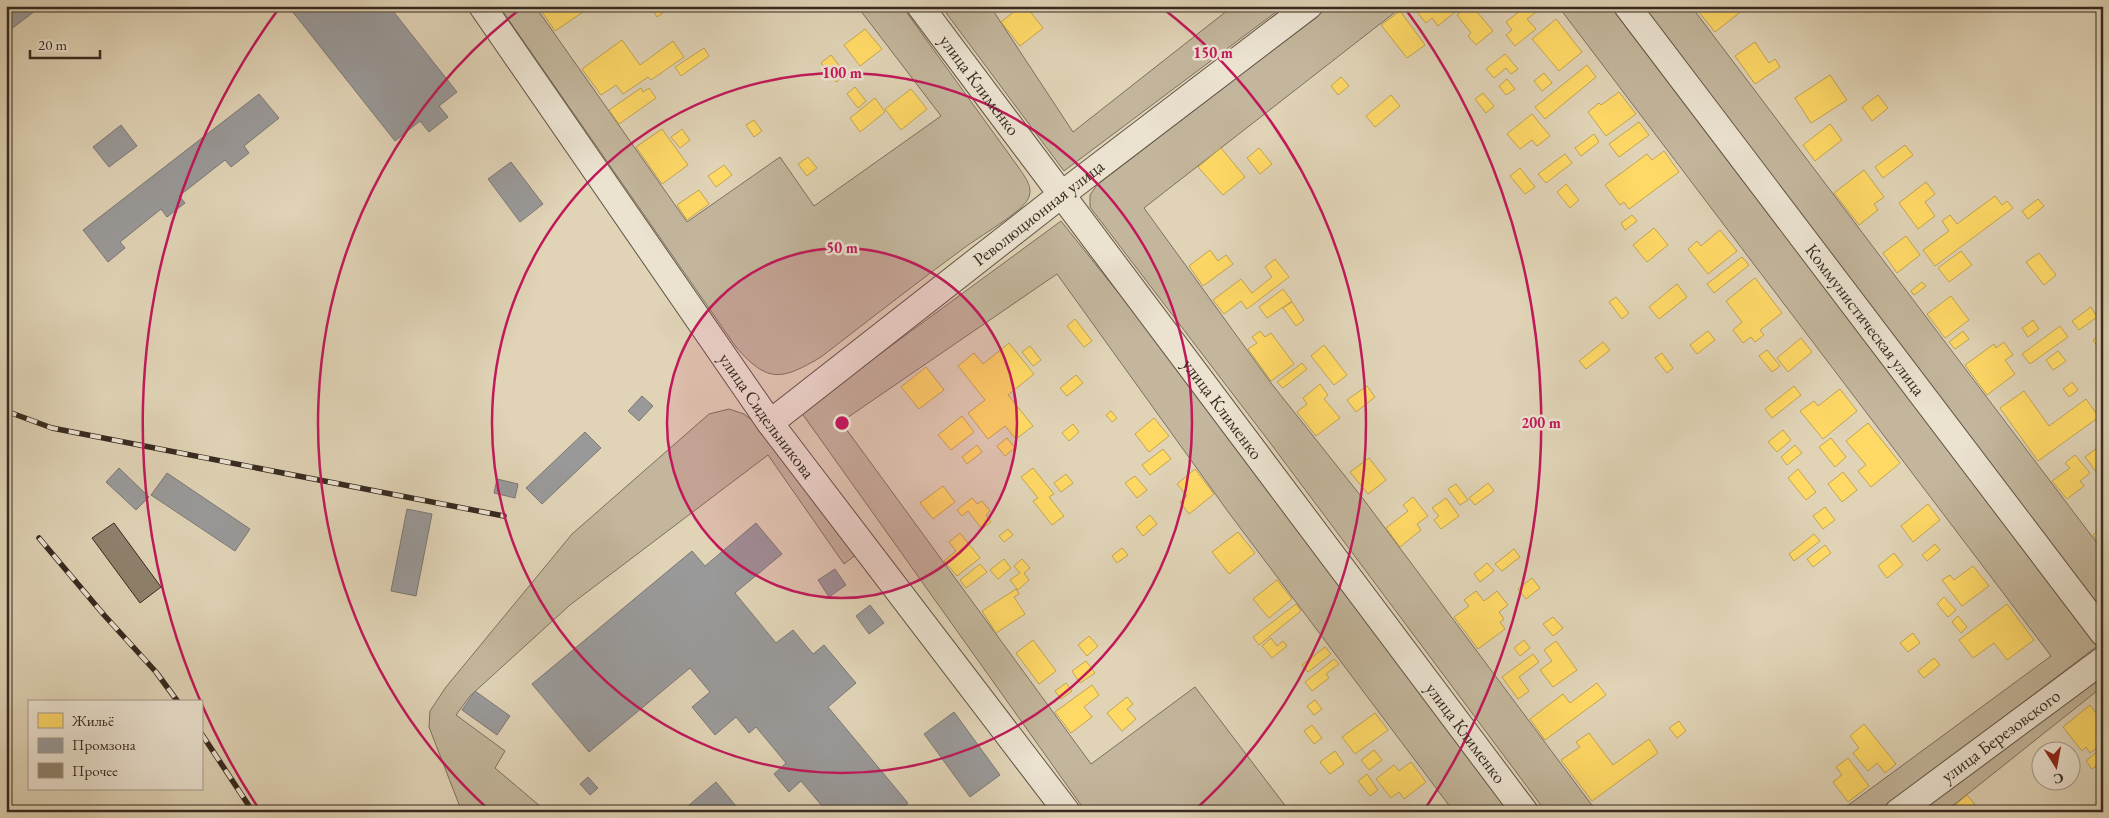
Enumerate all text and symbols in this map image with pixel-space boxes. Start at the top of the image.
scale bar [30,28,100,60]
street label: улица Клименко [934,30,1025,140]
text: 20 m [38,35,67,54]
text: 150 m [1193,43,1233,62]
text: 100 m [822,63,862,82]
street label: Революционная улица [968,154,1109,271]
text: 50 m [826,238,858,257]
street label: Коммунистическая улица [1801,239,1931,401]
street label: улица Сидельникова [714,348,821,484]
street label: улица Клименко [1178,354,1268,464]
text: 200 m [1521,413,1561,432]
centre of rings [833,414,851,432]
street label: улица Клименко [1421,678,1512,788]
street label: улица Березовского [1936,684,2065,787]
legend [28,700,202,790]
text: Жильё [71,711,114,730]
text: Промзона [72,735,136,754]
north arrow [2032,740,2082,790]
text: Прочее [72,761,118,780]
text: С [2052,769,2065,789]

